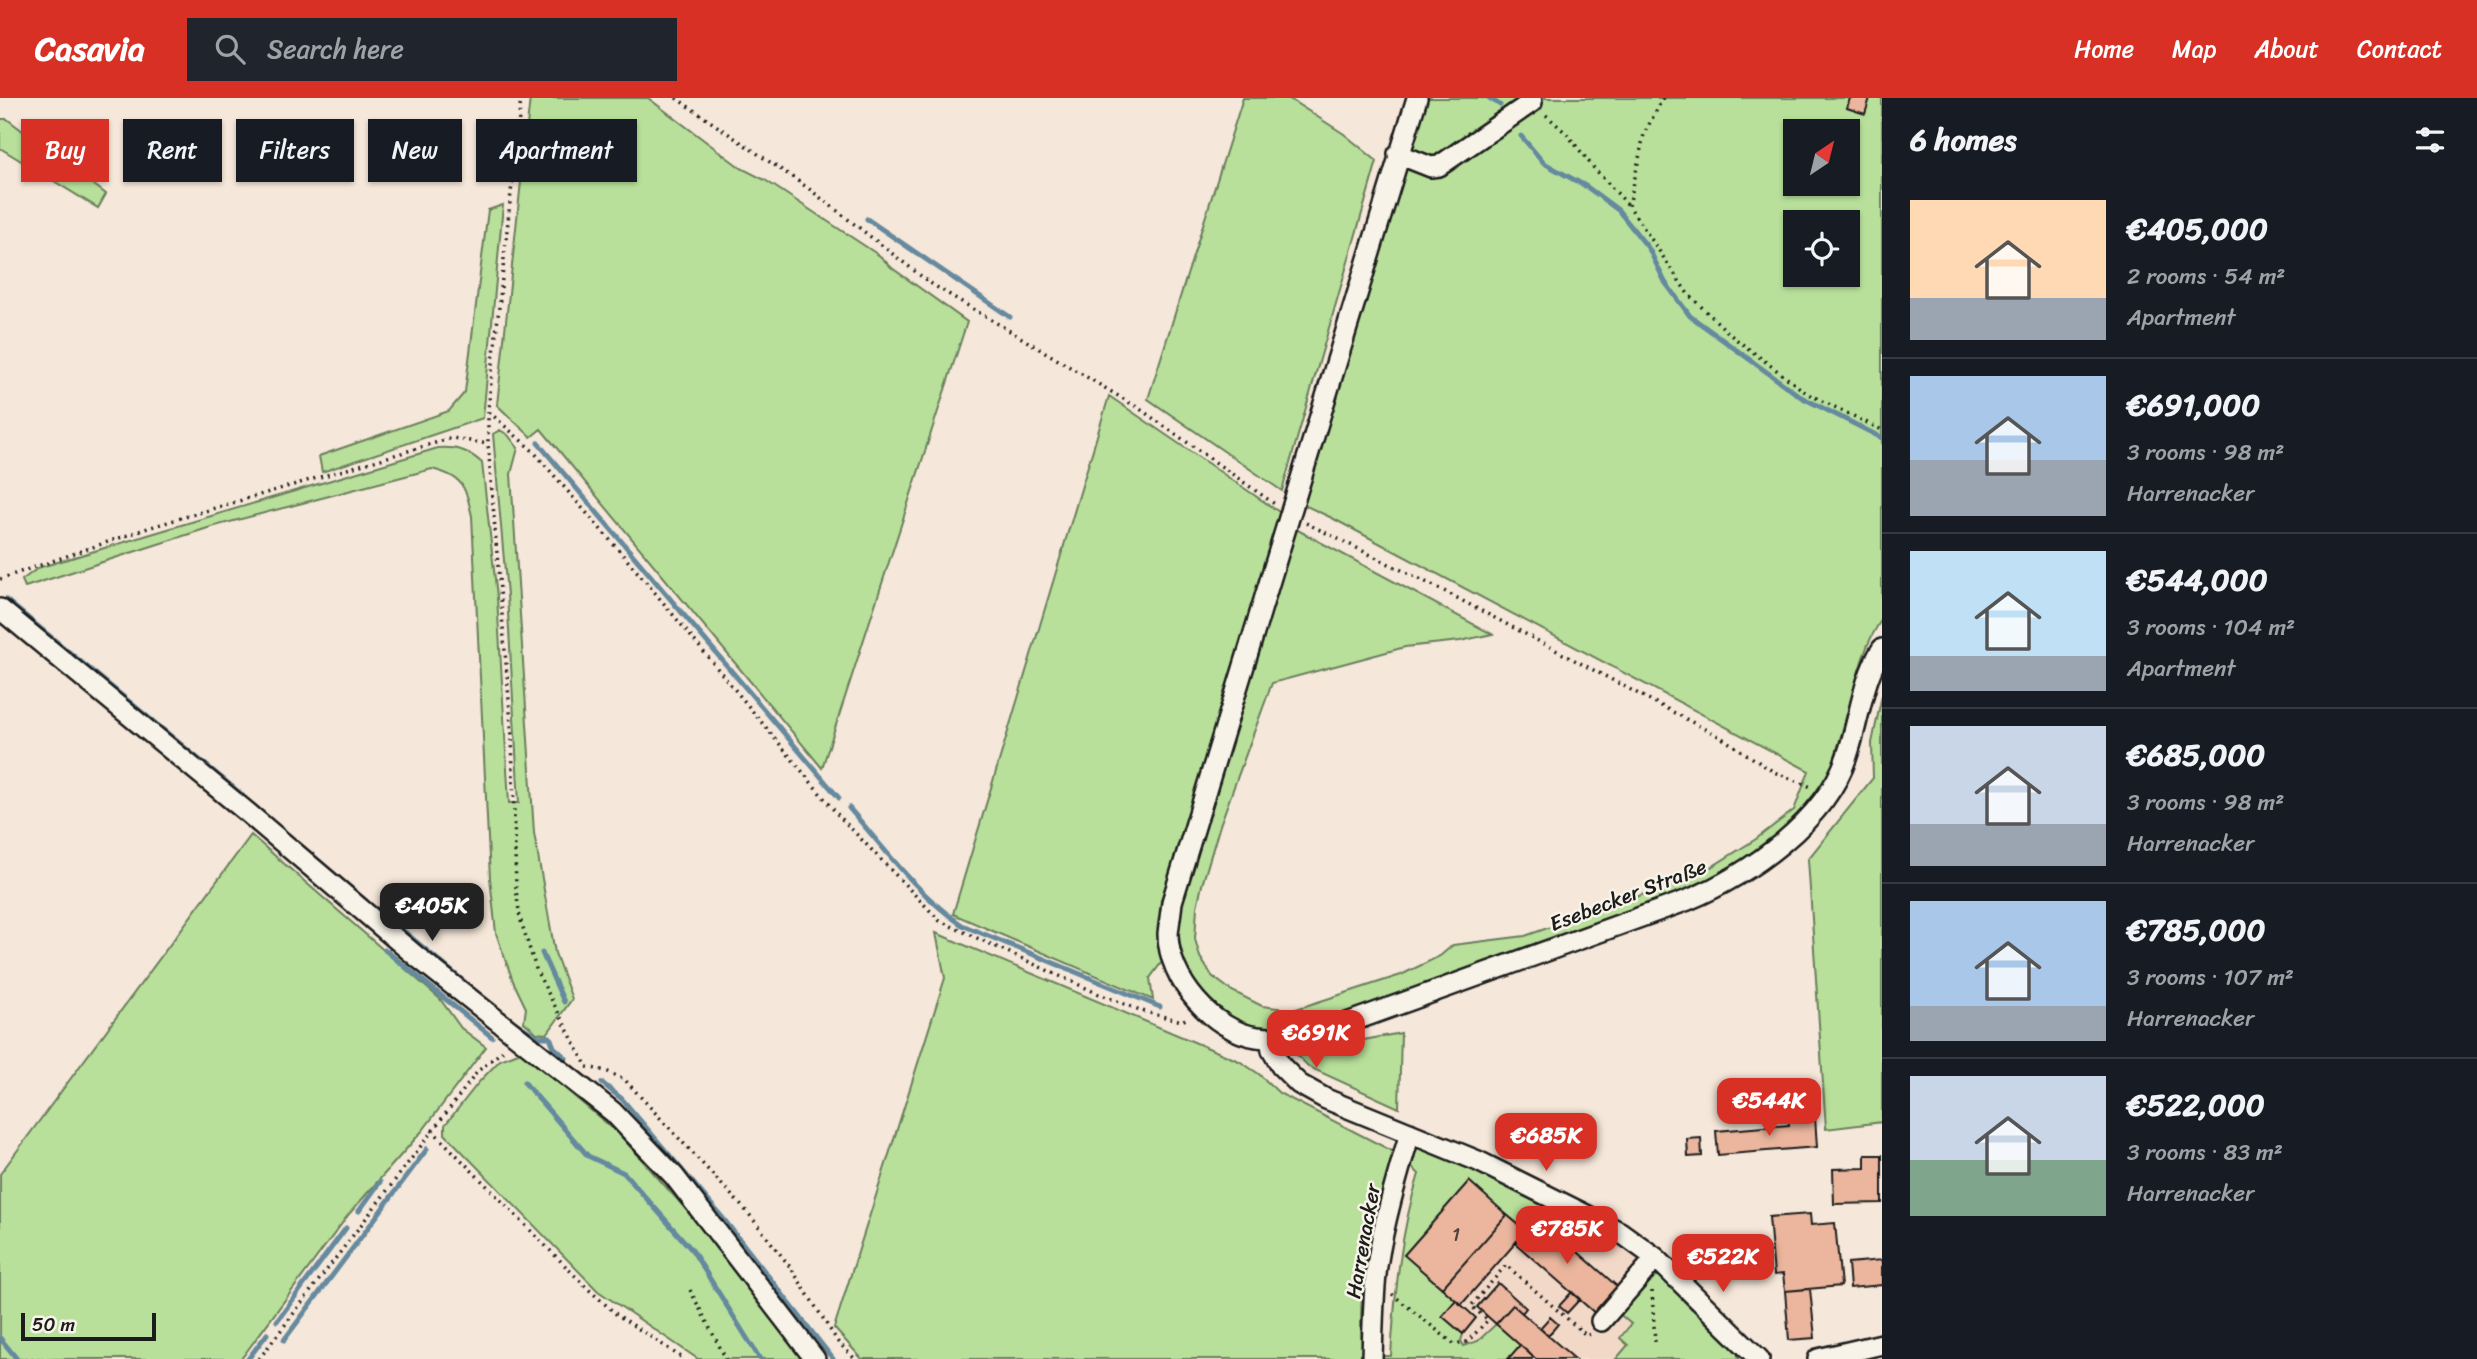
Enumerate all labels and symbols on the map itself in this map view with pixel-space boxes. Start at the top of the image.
north arrow [1783,119,1860,196]
street label: Esebecker Straße [1544,847,1712,942]
pin: €405K [383,884,481,943]
pin: €691K [1267,1010,1365,1070]
pin: €544K [1720,1079,1818,1138]
pin: €685K [1497,1114,1595,1173]
street label: Harrenacker [1334,1179,1392,1302]
pin: €785K [1518,1206,1616,1266]
house number: 1 [1452,1219,1460,1251]
pin: €522K [1674,1234,1772,1294]
scale bar [21,1310,156,1342]

